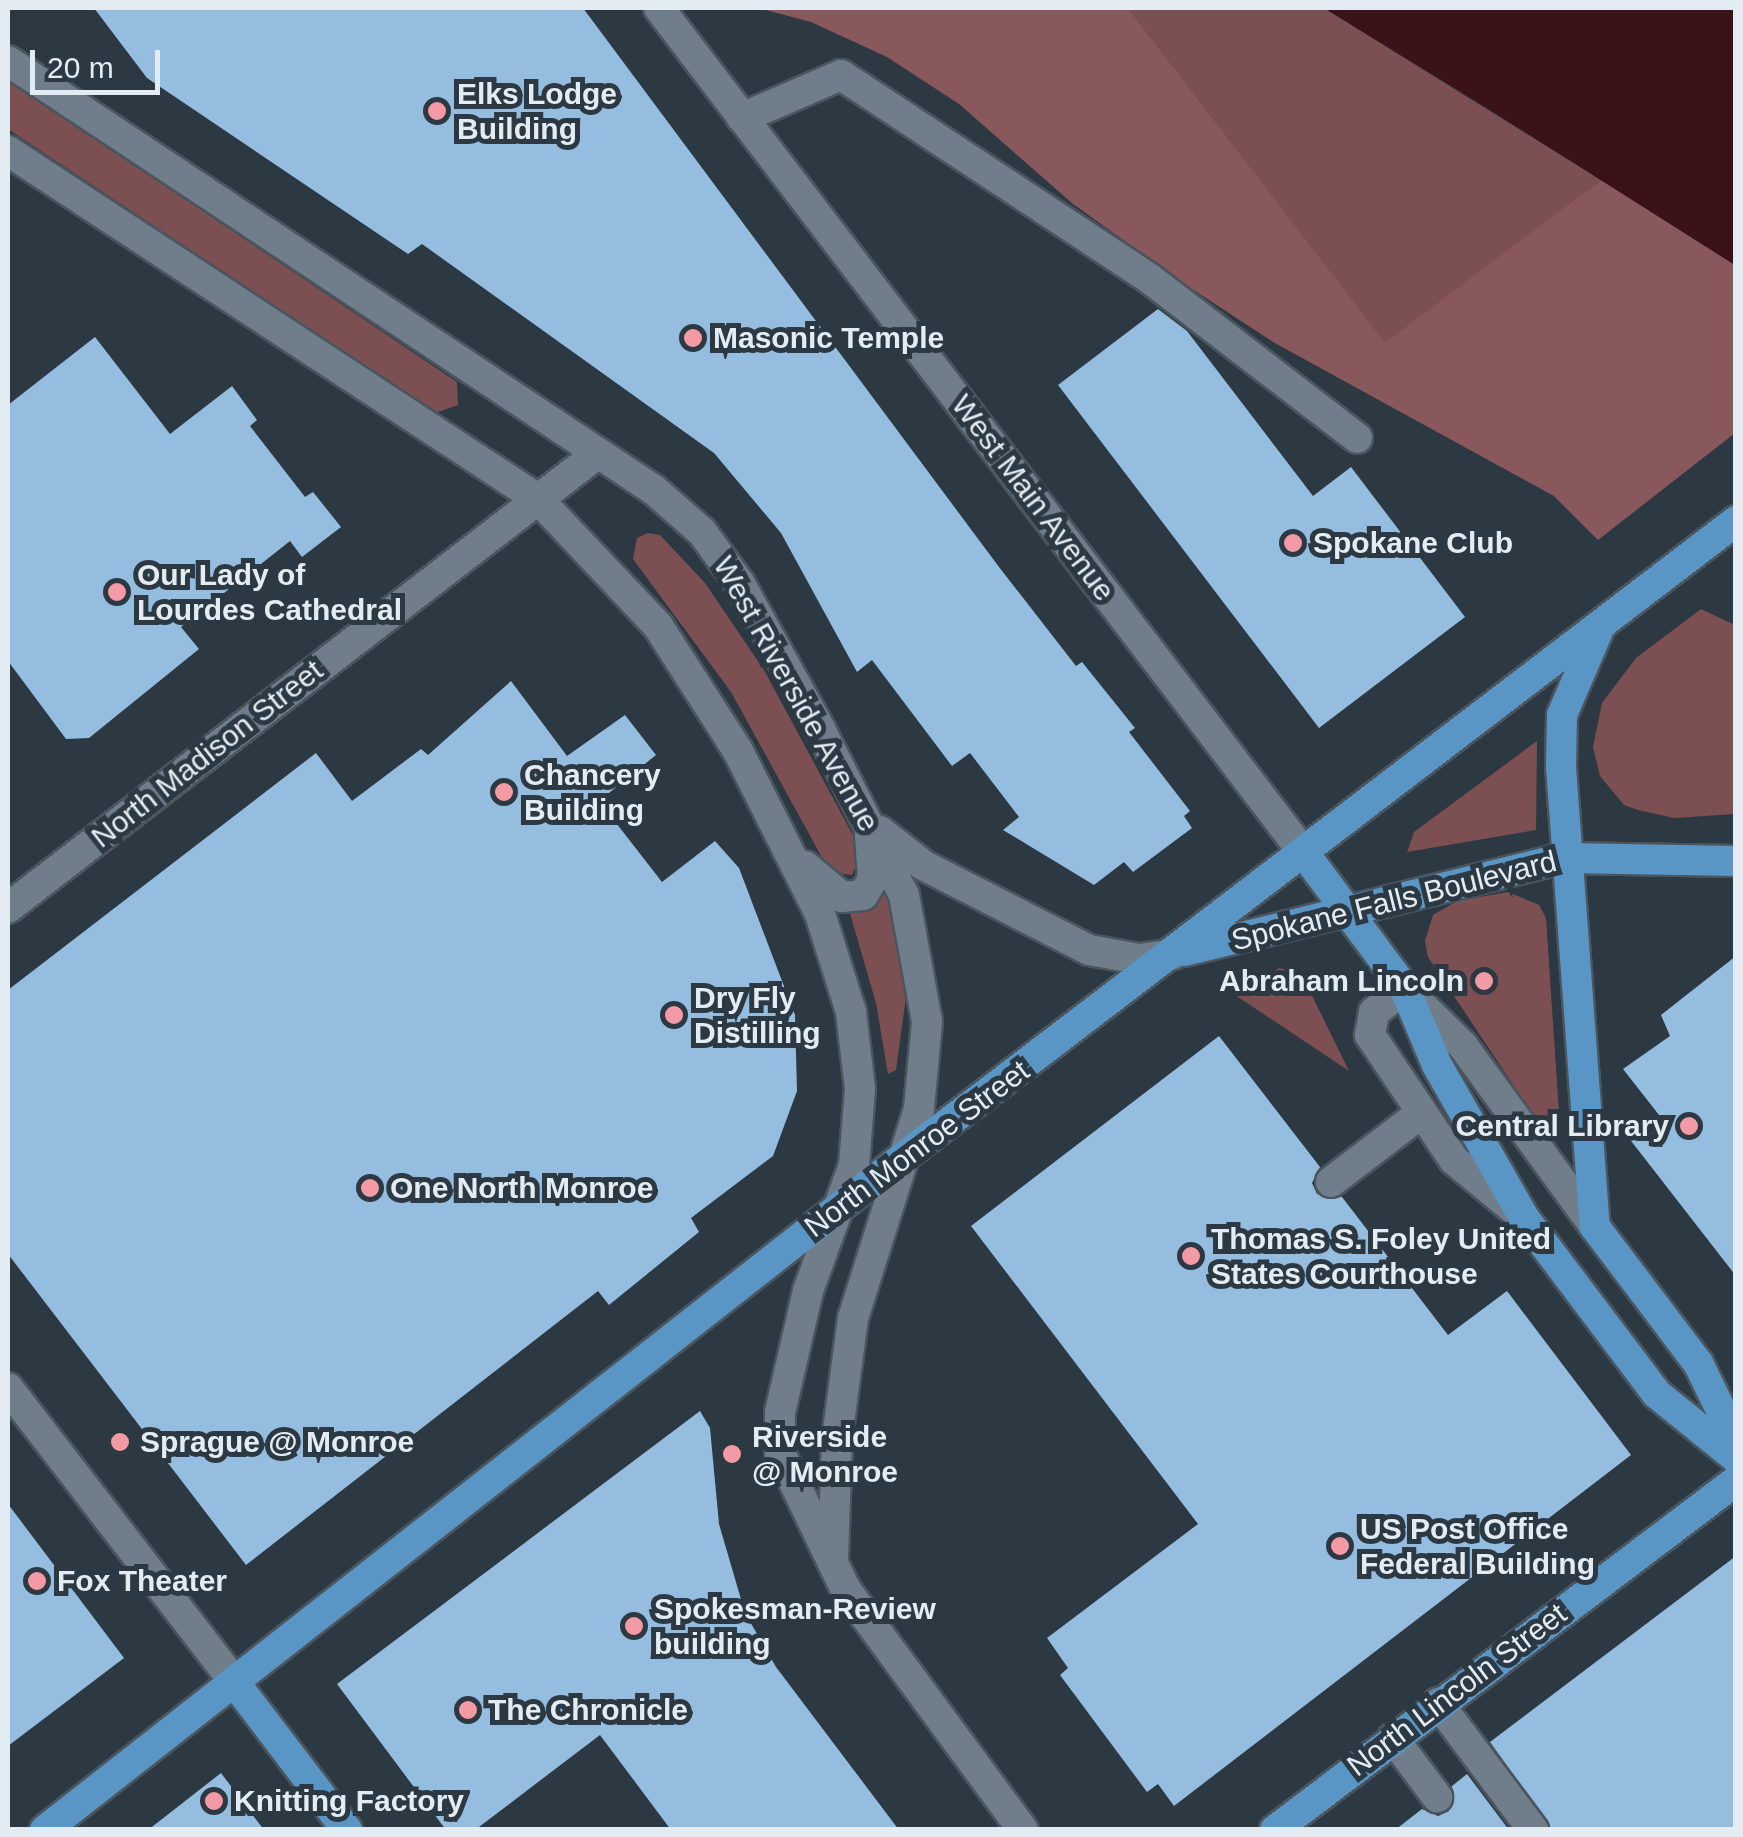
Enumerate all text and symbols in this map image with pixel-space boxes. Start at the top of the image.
scale bar [35,30,165,92]
text: 20 m [47,51,114,84]
place label: Elks Lodge Building [457,76,617,146]
marker: Elks Lodge Building [426,100,448,122]
place label: Masonic Temple [713,320,944,356]
marker: Masonic Temple [682,327,704,349]
street label: West Main Avenue [943,387,1123,609]
place label: Spokane Club [1313,525,1513,561]
marker: Spokane Club [1282,532,1304,554]
street label: West Riverside Avenue [705,549,887,839]
place label: Our Lady of Lourdes Cathedral [137,557,402,628]
marker: Our Lady of Lourdes Cathedral [106,581,128,603]
street label: North Madison Street [84,653,330,855]
place label: Chancery Building [524,757,661,828]
marker: Chancery Building [493,781,515,803]
street label: Spokane Falls Boulevard [1228,843,1560,959]
place label: Abraham Lincoln [1219,963,1464,999]
marker: Abraham Lincoln [1473,970,1495,992]
place label: Dry Fly Distilling [694,980,821,1050]
marker: Dry Fly Distilling [663,1004,685,1026]
street label: North Monroe Street [798,1053,1036,1245]
place label: Central Library [1456,1108,1669,1144]
marker: Central Library [1678,1115,1700,1137]
place label: One North Monroe [390,1170,653,1206]
marker: One North Monroe [359,1177,381,1199]
place label: Thomas S. Foley United States Courthouse [1211,1221,1551,1292]
marker: Thomas S. Foley United States Courthouse [1180,1245,1202,1267]
place label: Riverside @ Monroe [752,1419,898,1490]
place label: Sprague @ Monroe [140,1424,414,1460]
marker: Sprague @ Monroe [109,1431,131,1453]
marker: Riverside @ Monroe [721,1443,743,1465]
place label: US Post Office Federal Building [1360,1511,1595,1582]
marker: US Post Office Federal Building [1329,1535,1351,1557]
place label: Fox Theater [57,1563,227,1599]
marker: Fox Theater [26,1570,48,1592]
place label: Spokesman-Review building [654,1591,936,1662]
street label: North Lincoln Street [1340,1596,1574,1784]
marker: Spokesman-Review building [623,1615,645,1637]
place label: The Chronicle [488,1692,688,1728]
marker: The Chronicle [457,1699,479,1721]
place label: Knitting Factory [234,1783,464,1819]
marker: Knitting Factory [203,1790,225,1812]

